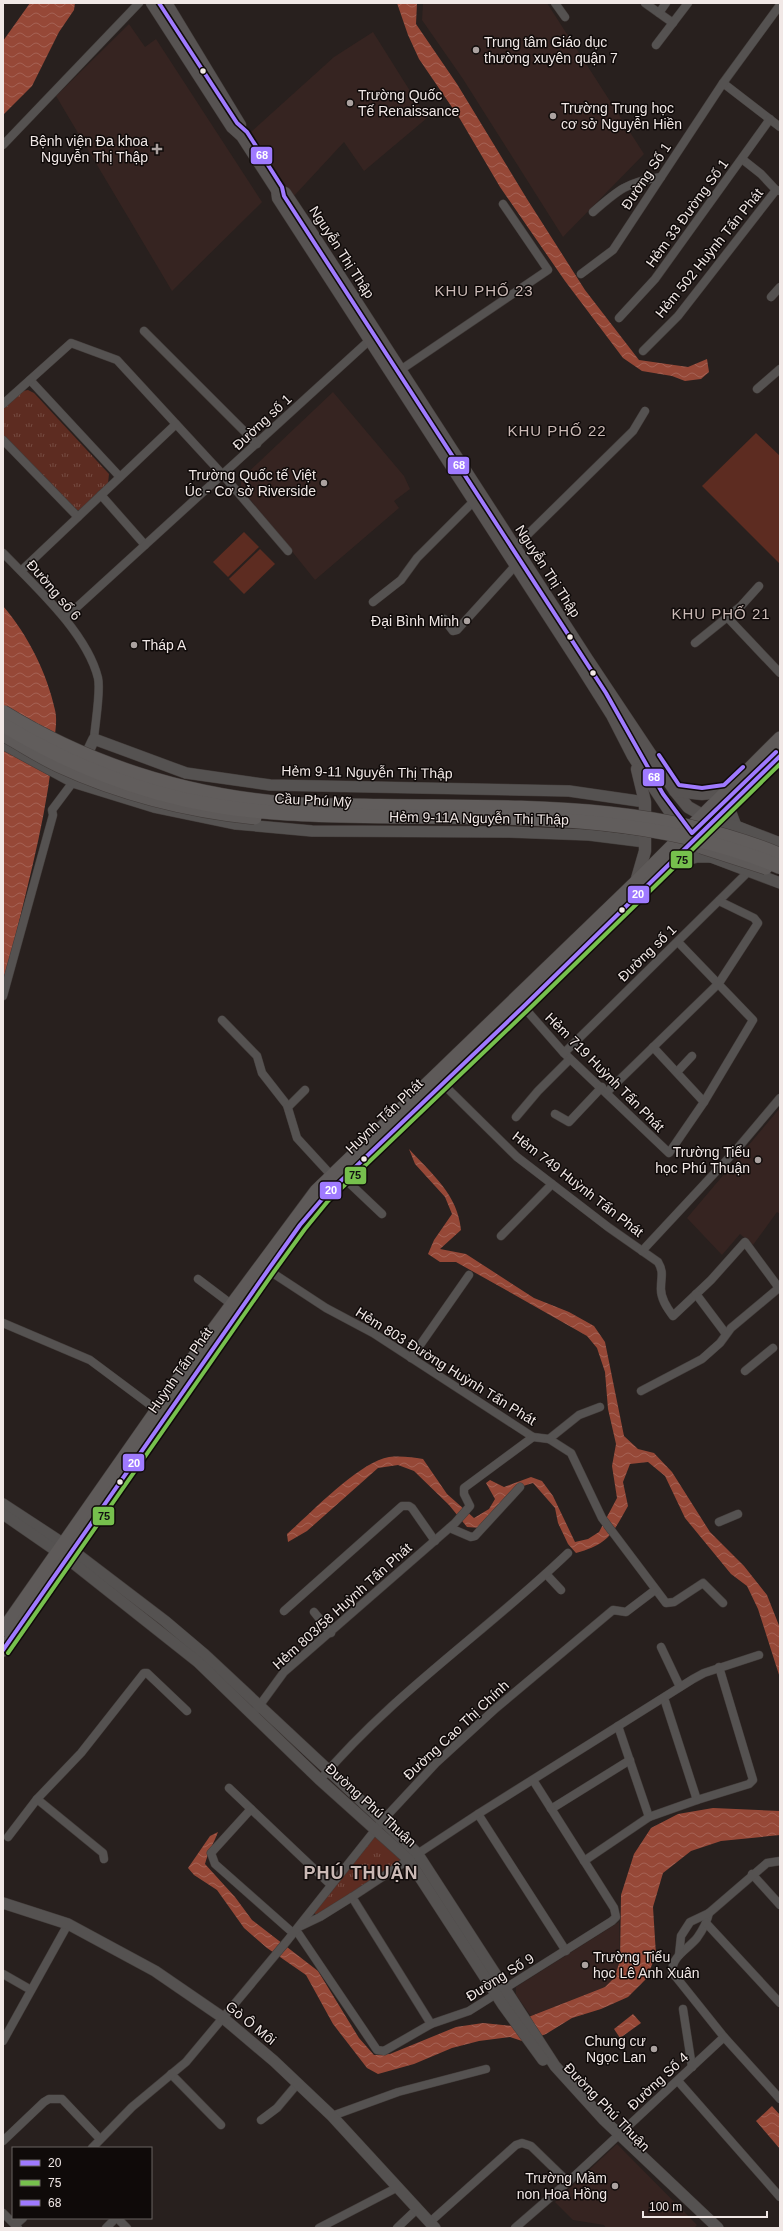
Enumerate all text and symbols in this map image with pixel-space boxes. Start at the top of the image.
place label: Trung tâm Giáo dục thường xuyên quận 7 [484,34,618,66]
marker: Trung tâm Giáo dục thường xuyên quận 7 [471,45,481,55]
unlabelled marker [198,66,208,76]
place label: Trường Quốc Tế Renaissance [358,87,459,119]
marker: Trường Quốc Tế Renaissance [345,98,355,108]
place label: Trường Trung học cơ sở Nguyễn Hiền [561,100,682,132]
marker: Trường Trung học cơ sở Nguyễn Hiền [548,111,558,121]
place label: Bệnh viện Đa khoa Nguyễn Thị Thập [30,133,148,165]
street label: Đường Số 1 [618,139,674,212]
marker: Bệnh viện Đa khoa Nguyễn Thị Thập [151,143,163,155]
line badge: 68 [250,146,273,165]
text: 68 [256,149,268,161]
street label: Hẻm 33 Đường Số 1 [642,156,732,270]
street label: Hẻm 502 Huỳnh Tấn Phát [652,185,766,321]
street label: Nguyễn Thị Thập [306,203,378,301]
district label: KHU PHỐ 23 [434,282,534,299]
street label: Đường số 1 [229,391,295,453]
district label: KHU PHỐ 22 [507,422,607,439]
line badge: 68 [447,456,470,475]
text: 68 [453,459,465,471]
place label: Trường Quốc tế Việt Úc - Cơ sở Riverside [185,467,316,499]
marker: Trường Quốc tế Việt Úc - Cơ sở Riverside [319,478,329,488]
street label: Nguyễn Thị Thập [512,522,584,620]
street label: Đường số 6 [23,557,85,624]
district label: KHU PHỐ 21 [671,605,771,622]
place label: Đại Bình Minh [371,613,459,629]
marker: Đại Bình Minh [462,616,472,626]
unlabelled marker [565,632,575,642]
place label: Tháp A [142,637,187,653]
marker: Tháp A [129,640,139,650]
unlabelled marker [588,668,598,678]
street label: Hẻm 9-11 Nguyễn Thị Thập [281,763,453,781]
line badge: 68 [642,768,665,787]
text: 68 [648,771,660,783]
street label: Cầu Phú Mỹ [274,790,352,810]
street label: Hẻm 9-11A Nguyễn Thị Thập [389,808,569,828]
line badge: 75 [670,850,693,869]
text: 75 [676,854,688,866]
line badge: 20 [627,885,650,904]
text: 20 [632,888,644,900]
unlabelled marker [617,905,627,915]
street label: Đường số 1 [615,921,680,985]
street label: Hẻm 719 Huỳnh Tấn Phát [542,1009,668,1135]
street label: Huỳnh Tấn Phát [342,1075,426,1157]
street label: Hẻm 749 Huỳnh Tấn Phát [509,1128,647,1240]
place label: Trường Tiểu học Phú Thuận [655,1144,750,1176]
unlabelled marker [359,1154,369,1164]
marker: Trường Tiểu học Phú Thuận [753,1155,763,1165]
line badge: 75 [344,1166,367,1185]
text: 75 [349,1169,361,1181]
line badge: 20 [319,1181,342,1200]
text: 20 [325,1184,337,1196]
street label: Hẻm 803 Đường Huỳnh Tấn Phát [353,1304,539,1428]
street label: Huỳnh Tấn Phát [145,1324,216,1416]
line badge: 20 [122,1453,145,1472]
text: 20 [128,1457,140,1469]
unlabelled marker [115,1477,125,1487]
line badge: 75 [92,1506,115,1526]
text: 75 [98,1510,110,1522]
street label: Hẻm 803/58 Huỳnh Tấn Phát [269,1539,415,1673]
street label: Đường Cao Thị Chính [400,1677,512,1783]
street label: Đường Phú Thuận [322,1760,420,1850]
district label: PHÚ THUẬN [304,1862,419,1883]
place label: Trường Tiểu học Lê Anh Xuân [593,1949,700,1981]
street label: Đường Số 9 [463,1950,537,2004]
marker: Trường Tiểu học Lê Anh Xuân [580,1960,590,1970]
street label: Gò Ô Môi [223,1998,279,2048]
place label: Chung cư Ngọc Lan [584,2033,646,2065]
marker: Chung cư Ngọc Lan [649,2044,659,2054]
street label: Đường Số 4 [624,2049,692,2113]
street label: Đường Phú Thuận [561,2060,653,2154]
legend [12,2147,152,2219]
text: 20 [48,2156,62,2170]
place label: Trường Mầm non Hoa Hồng [517,2170,607,2202]
text: 75 [48,2176,62,2190]
marker: Trường Mầm non Hoa Hồng [610,2181,620,2191]
scale bar [643,2193,767,2219]
text: 68 [48,2196,62,2210]
text: 100 m [649,2200,682,2214]

